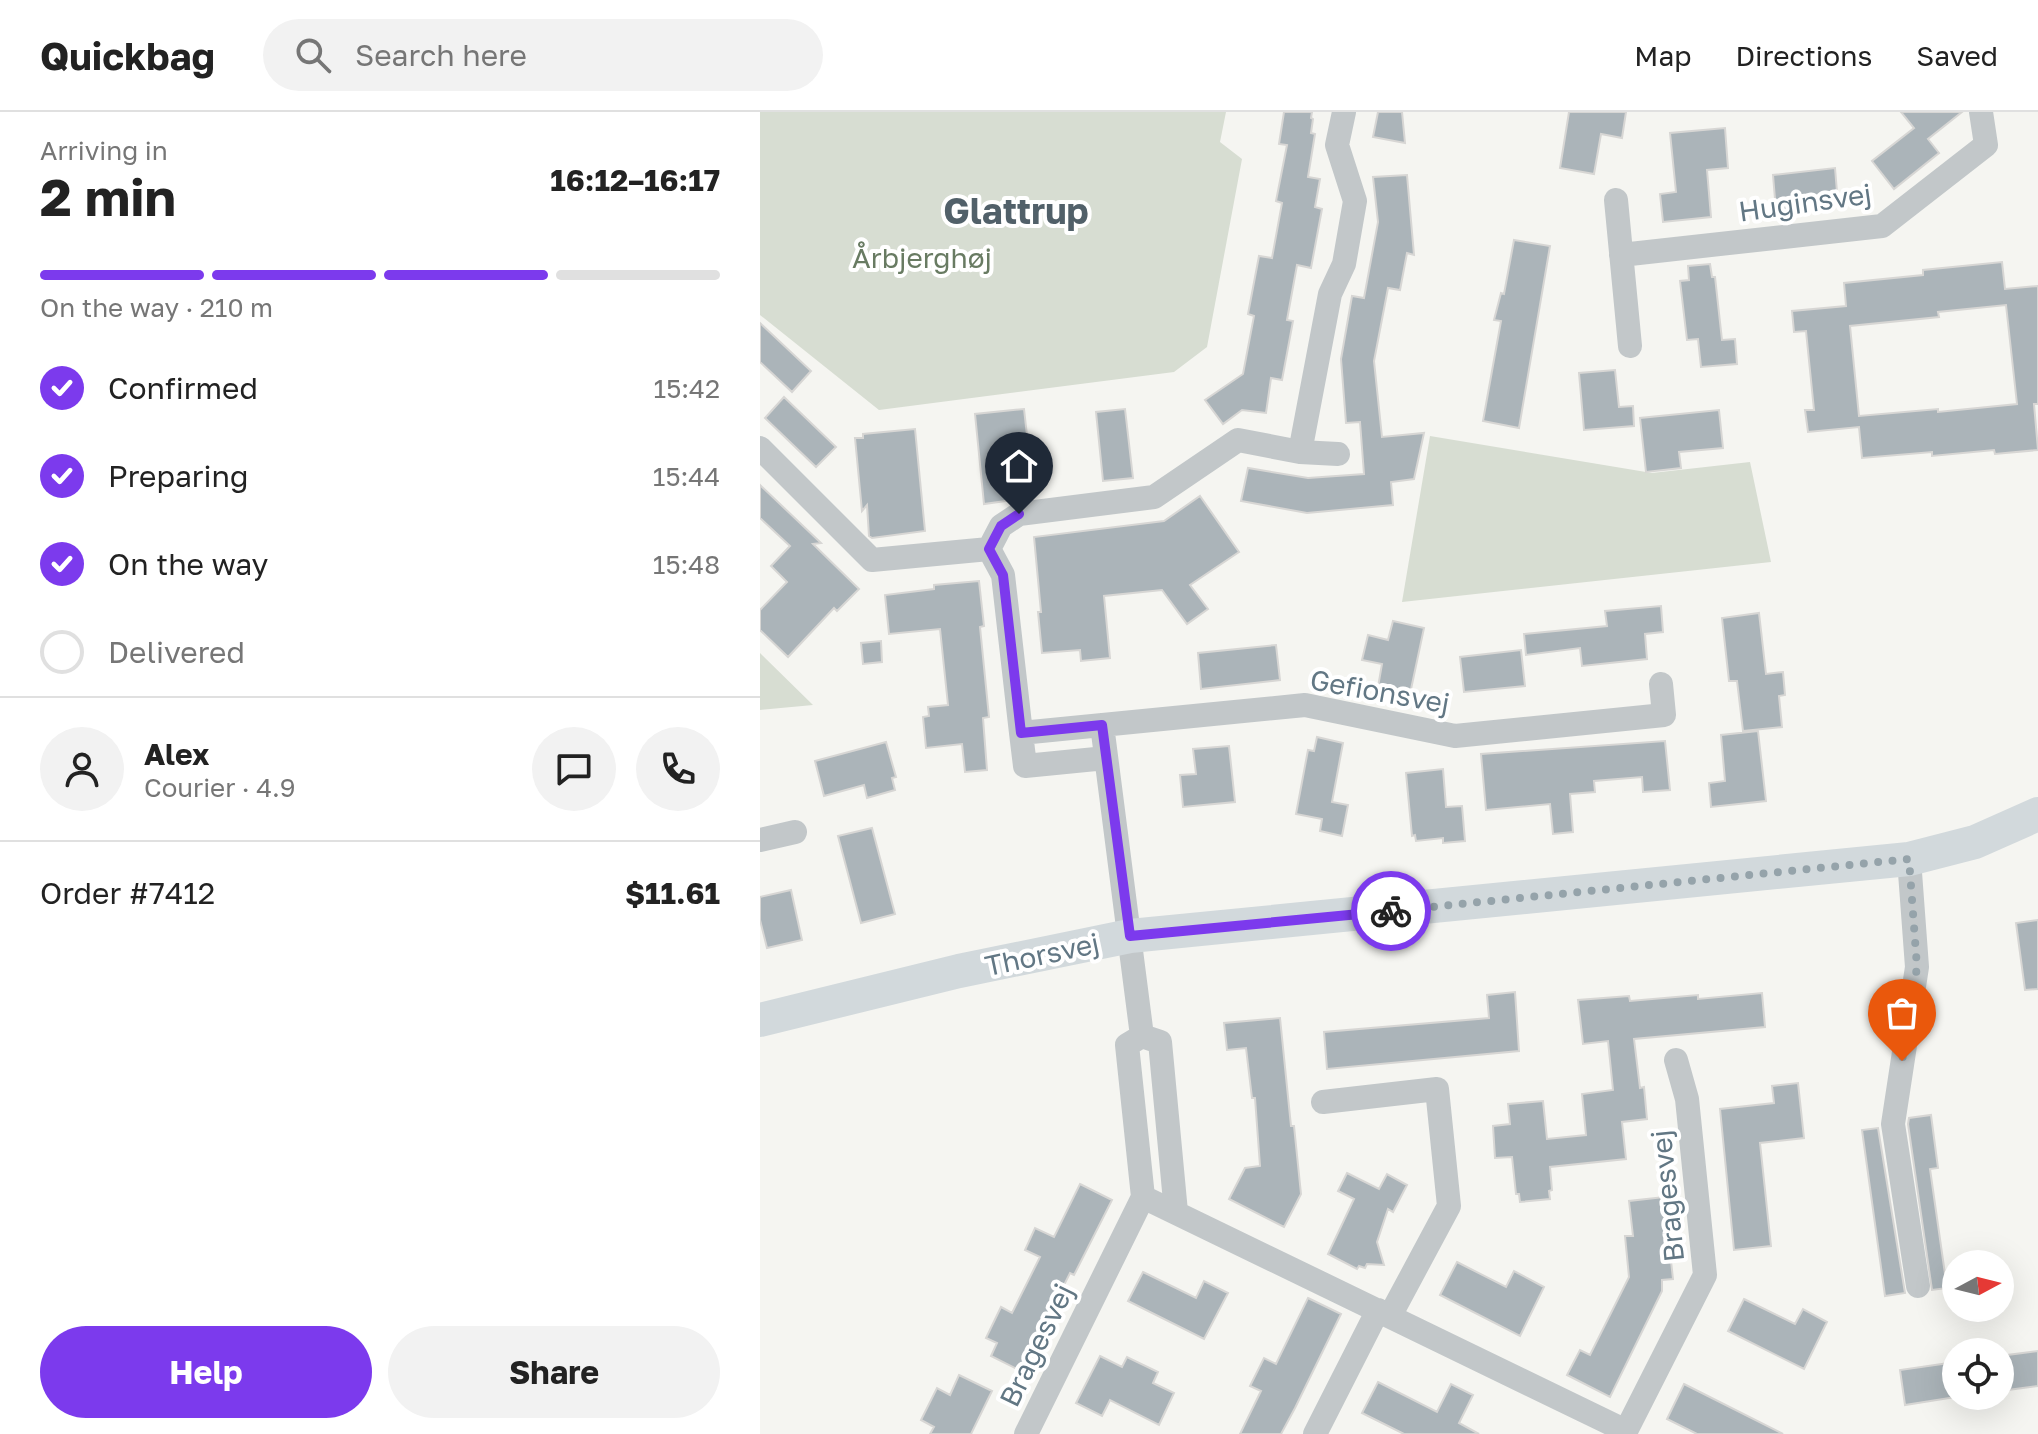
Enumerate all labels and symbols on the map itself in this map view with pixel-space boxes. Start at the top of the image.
street label: Huginsvej [1736,176,1874,228]
district label: Glattrup [943,189,1089,232]
park label: Årbjerghøj [852,241,992,274]
pin [985,432,1053,514]
street label: Gefionsvej [1308,662,1452,720]
courier [1351,871,1431,951]
street label: Thorsvej [982,926,1102,982]
pin [1868,979,1936,1061]
street label: Bragesvej [1644,1128,1690,1264]
north arrow [1942,1250,2014,1322]
street label: Bragesvej [992,1278,1080,1412]

